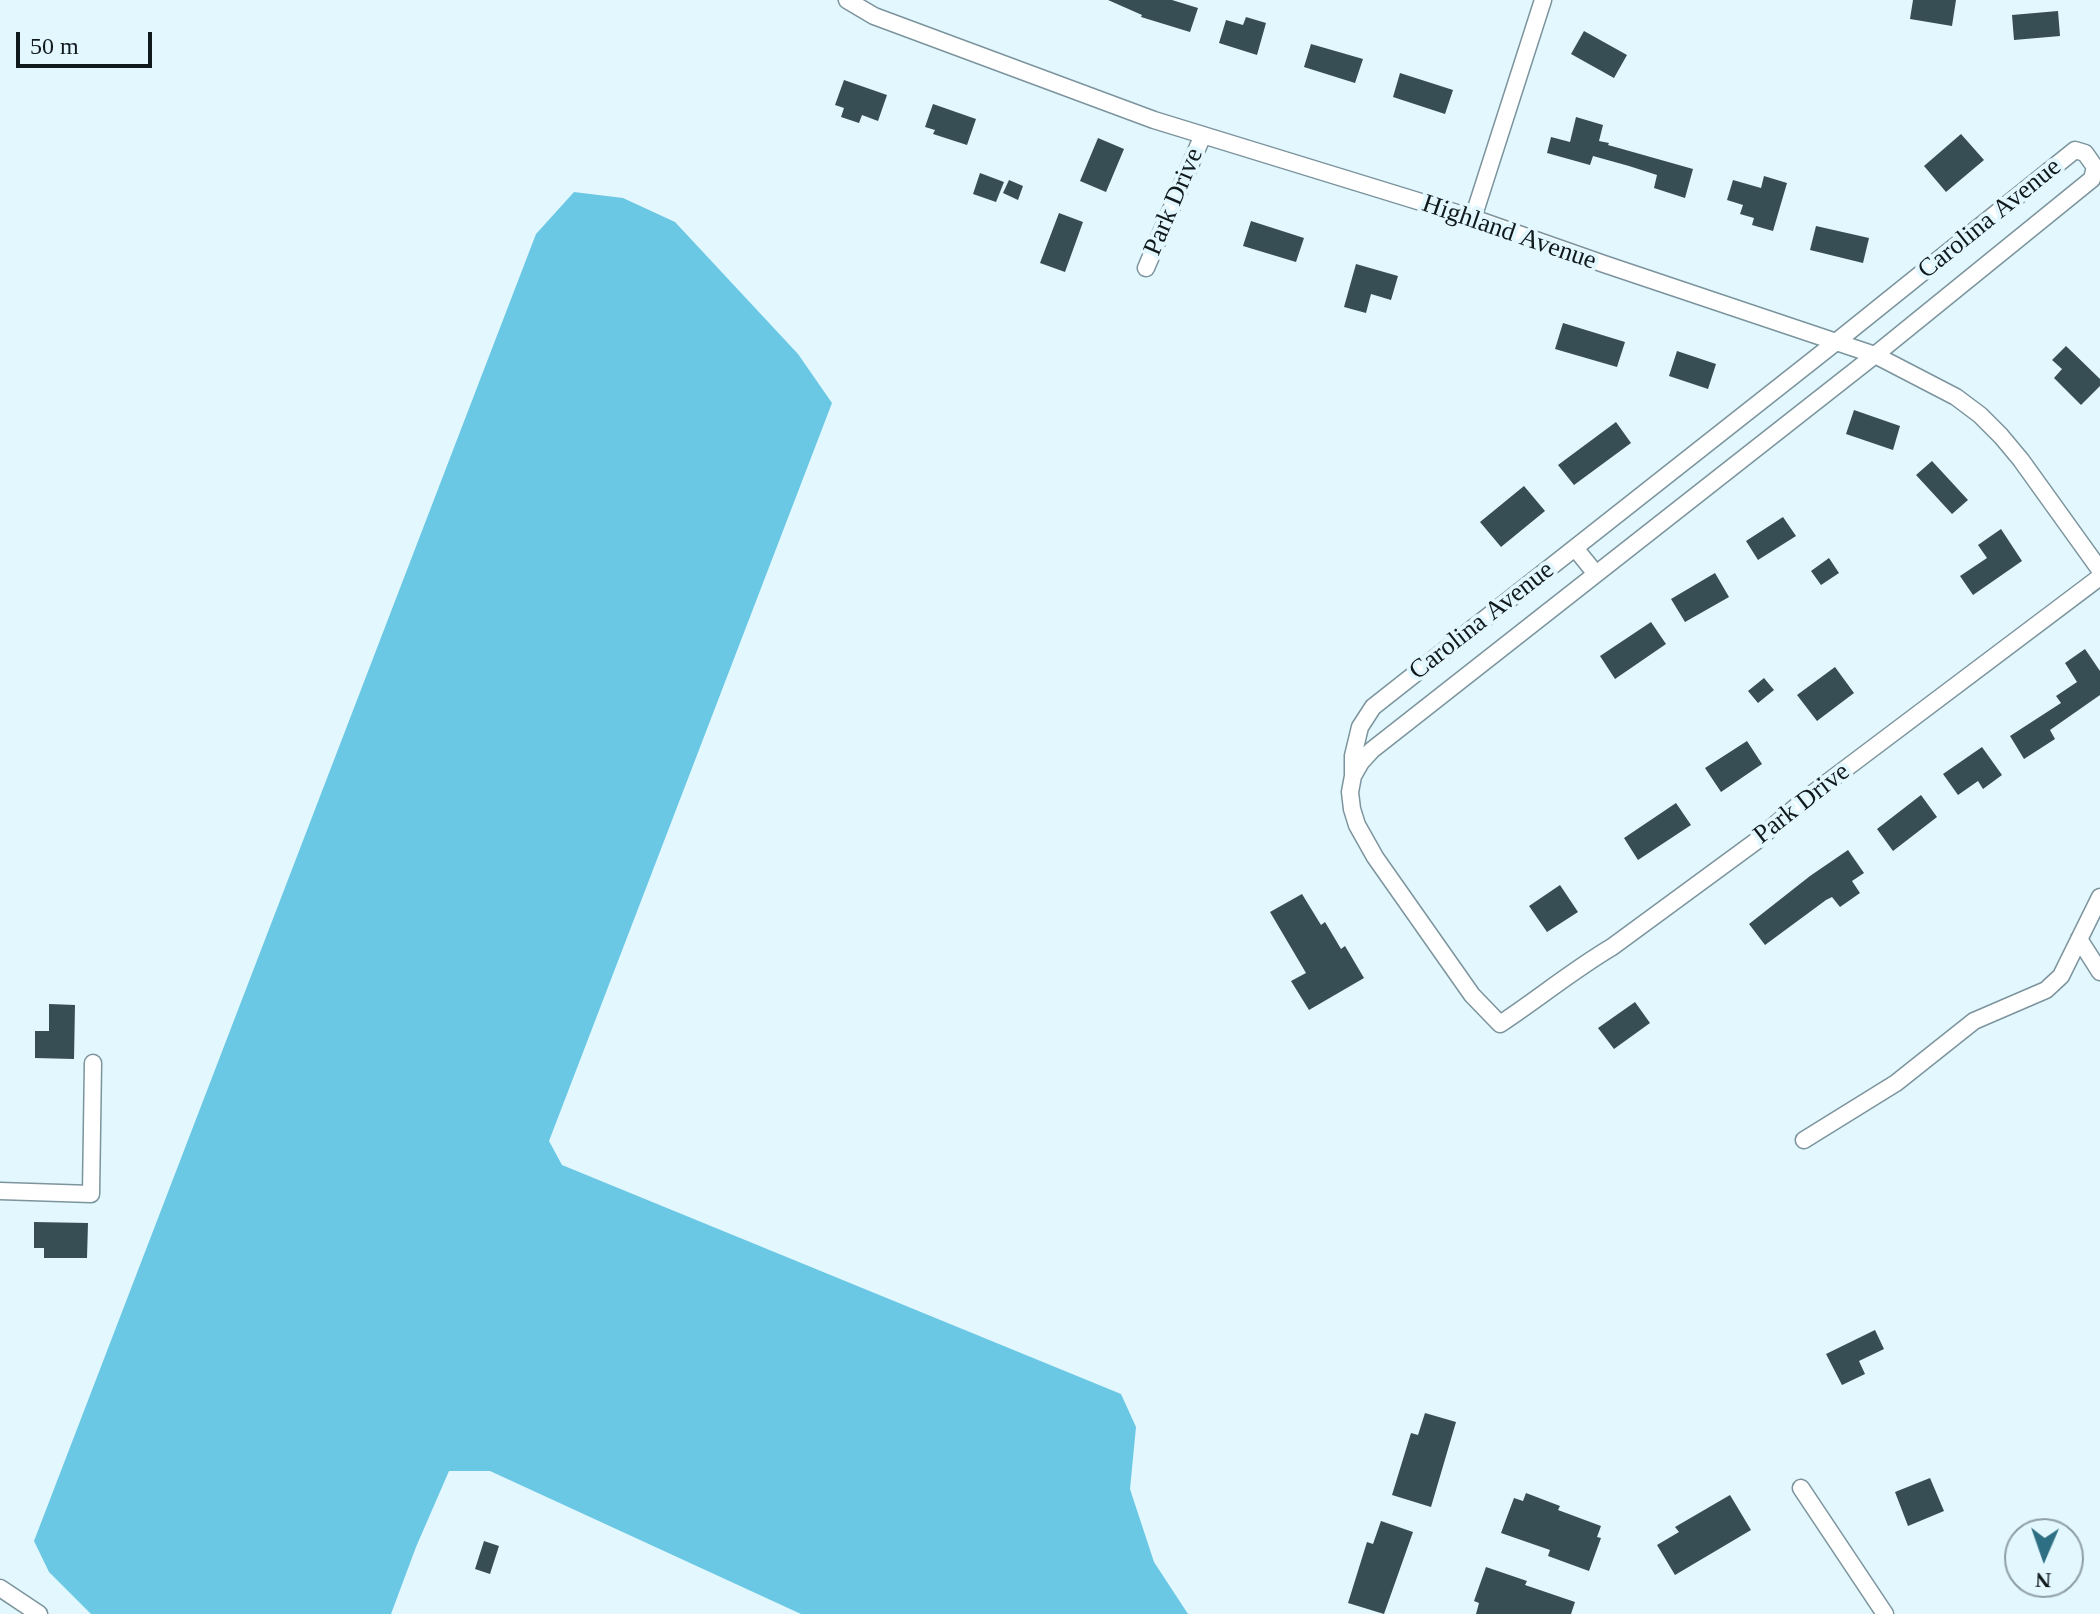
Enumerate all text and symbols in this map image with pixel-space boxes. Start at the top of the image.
scale bar [20,16,156,66]
text: 50 m [30,33,79,59]
street label: Park Drive [1137,144,1211,260]
street label: Carolina Avenue [1912,152,2068,286]
street label: Highland Avenue [1418,189,1600,277]
street label: Carolina Avenue [1403,555,1561,687]
street label: Park Drive [1748,757,1856,851]
north arrow [2004,1518,2084,1598]
text: N [2035,1568,2052,1593]

